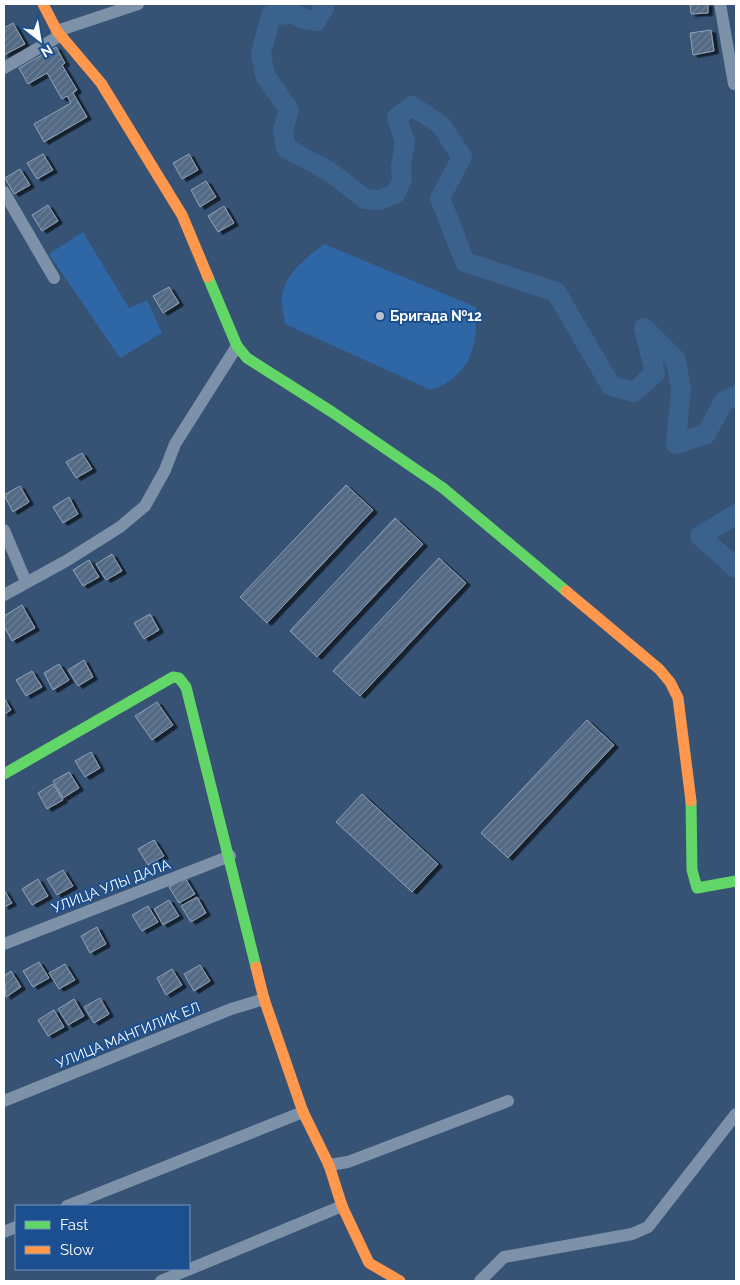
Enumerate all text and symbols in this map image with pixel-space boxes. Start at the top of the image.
north arrow [15,15,65,65]
text: N [38,42,55,61]
place label: Бригада №12 [390,308,482,324]
marker: Бригада №12 [374,310,386,322]
street label: УЛИЦА УЛЫ ДАЛА [49,856,173,916]
street label: УЛИЦА МАНГИЛИК ЕЛ [54,999,202,1071]
legend [15,1205,190,1270]
text: Fast [60,1216,88,1234]
text: Slow [60,1241,94,1259]

